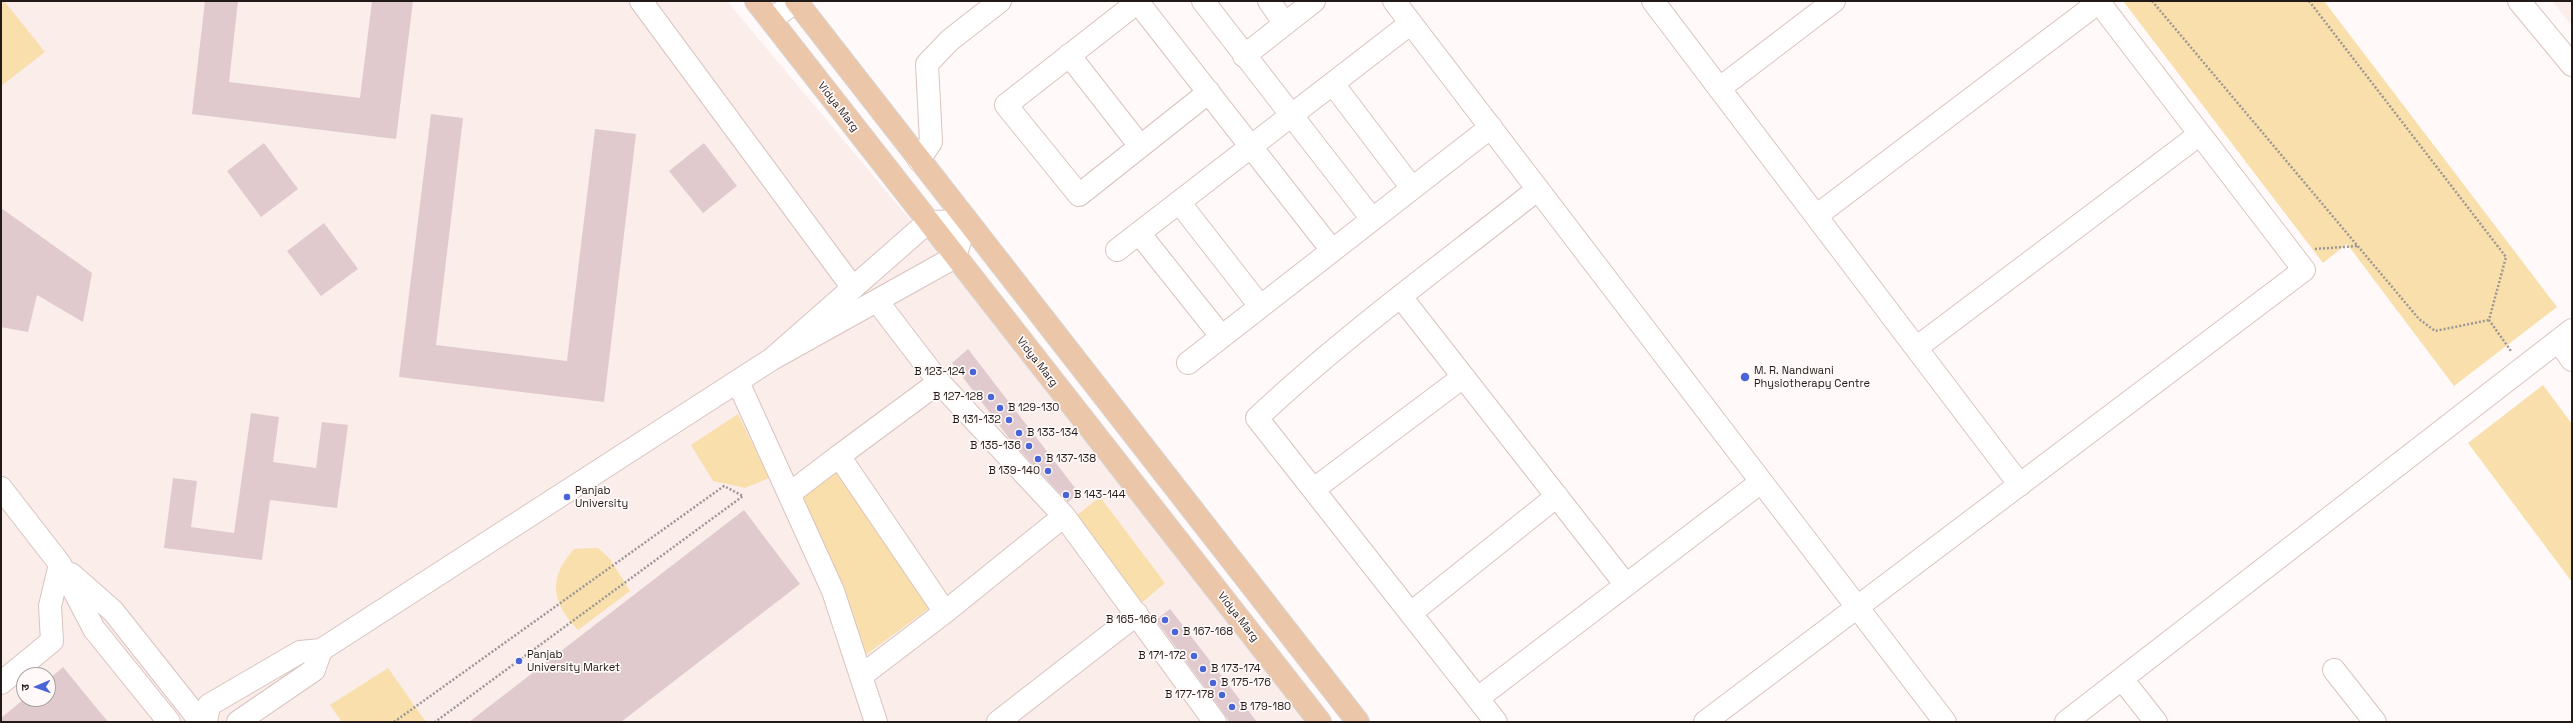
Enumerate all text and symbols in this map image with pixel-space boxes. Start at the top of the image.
street label: Vidya Marg [815,80,861,134]
street label: Vidya Marg [1014,335,1060,389]
place label: M. R. Nandwani Physiotherapy Centre [1754,364,1870,390]
place label: B 123-124 [914,365,965,379]
marker: B 123-124 [968,367,978,377]
marker: M. R. Nandwani Physiotherapy Centre [1739,371,1751,383]
place label: B 127-128 [933,390,983,404]
marker: B 127-128 [986,392,996,402]
place label: B 129-130 [1008,401,1059,415]
marker: B 129-130 [995,403,1005,413]
place label: B 131-132 [952,413,1001,427]
marker: B 131-132 [1004,415,1014,425]
place label: B 133-134 [1027,426,1078,440]
marker: B 133-134 [1014,428,1024,438]
place label: B 135-136 [970,439,1021,453]
marker: B 135-136 [1024,441,1034,451]
place label: B 137-138 [1046,452,1096,466]
marker: B 137-138 [1033,454,1043,464]
place label: B 139-140 [988,464,1040,478]
marker: B 139-140 [1043,466,1053,476]
place label: Panjab University [575,484,628,510]
place label: B 143-144 [1074,488,1126,502]
marker: B 143-144 [1061,490,1071,500]
marker: Panjab University [562,492,572,502]
street label: Vidya Marg [1215,590,1261,644]
place label: B 165-166 [1106,613,1157,627]
marker: B 165-166 [1160,615,1170,625]
place label: B 167-168 [1183,625,1233,639]
marker: B 167-168 [1170,627,1180,637]
place label: Panjab University Market [527,648,620,674]
place label: B 171-172 [1138,649,1186,663]
marker: B 171-172 [1189,651,1199,661]
marker: Panjab University Market [514,656,524,666]
place label: B 173-174 [1211,662,1261,676]
marker: B 173-174 [1198,664,1208,674]
north arrow [16,667,56,707]
place label: B 175-176 [1221,676,1271,690]
marker: B 175-176 [1208,678,1218,688]
text: उ [18,684,32,691]
place label: B 177-178 [1165,688,1214,702]
marker: B 177-178 [1217,690,1227,700]
place label: B 179-180 [1240,700,1291,714]
marker: B 179-180 [1227,702,1237,712]

